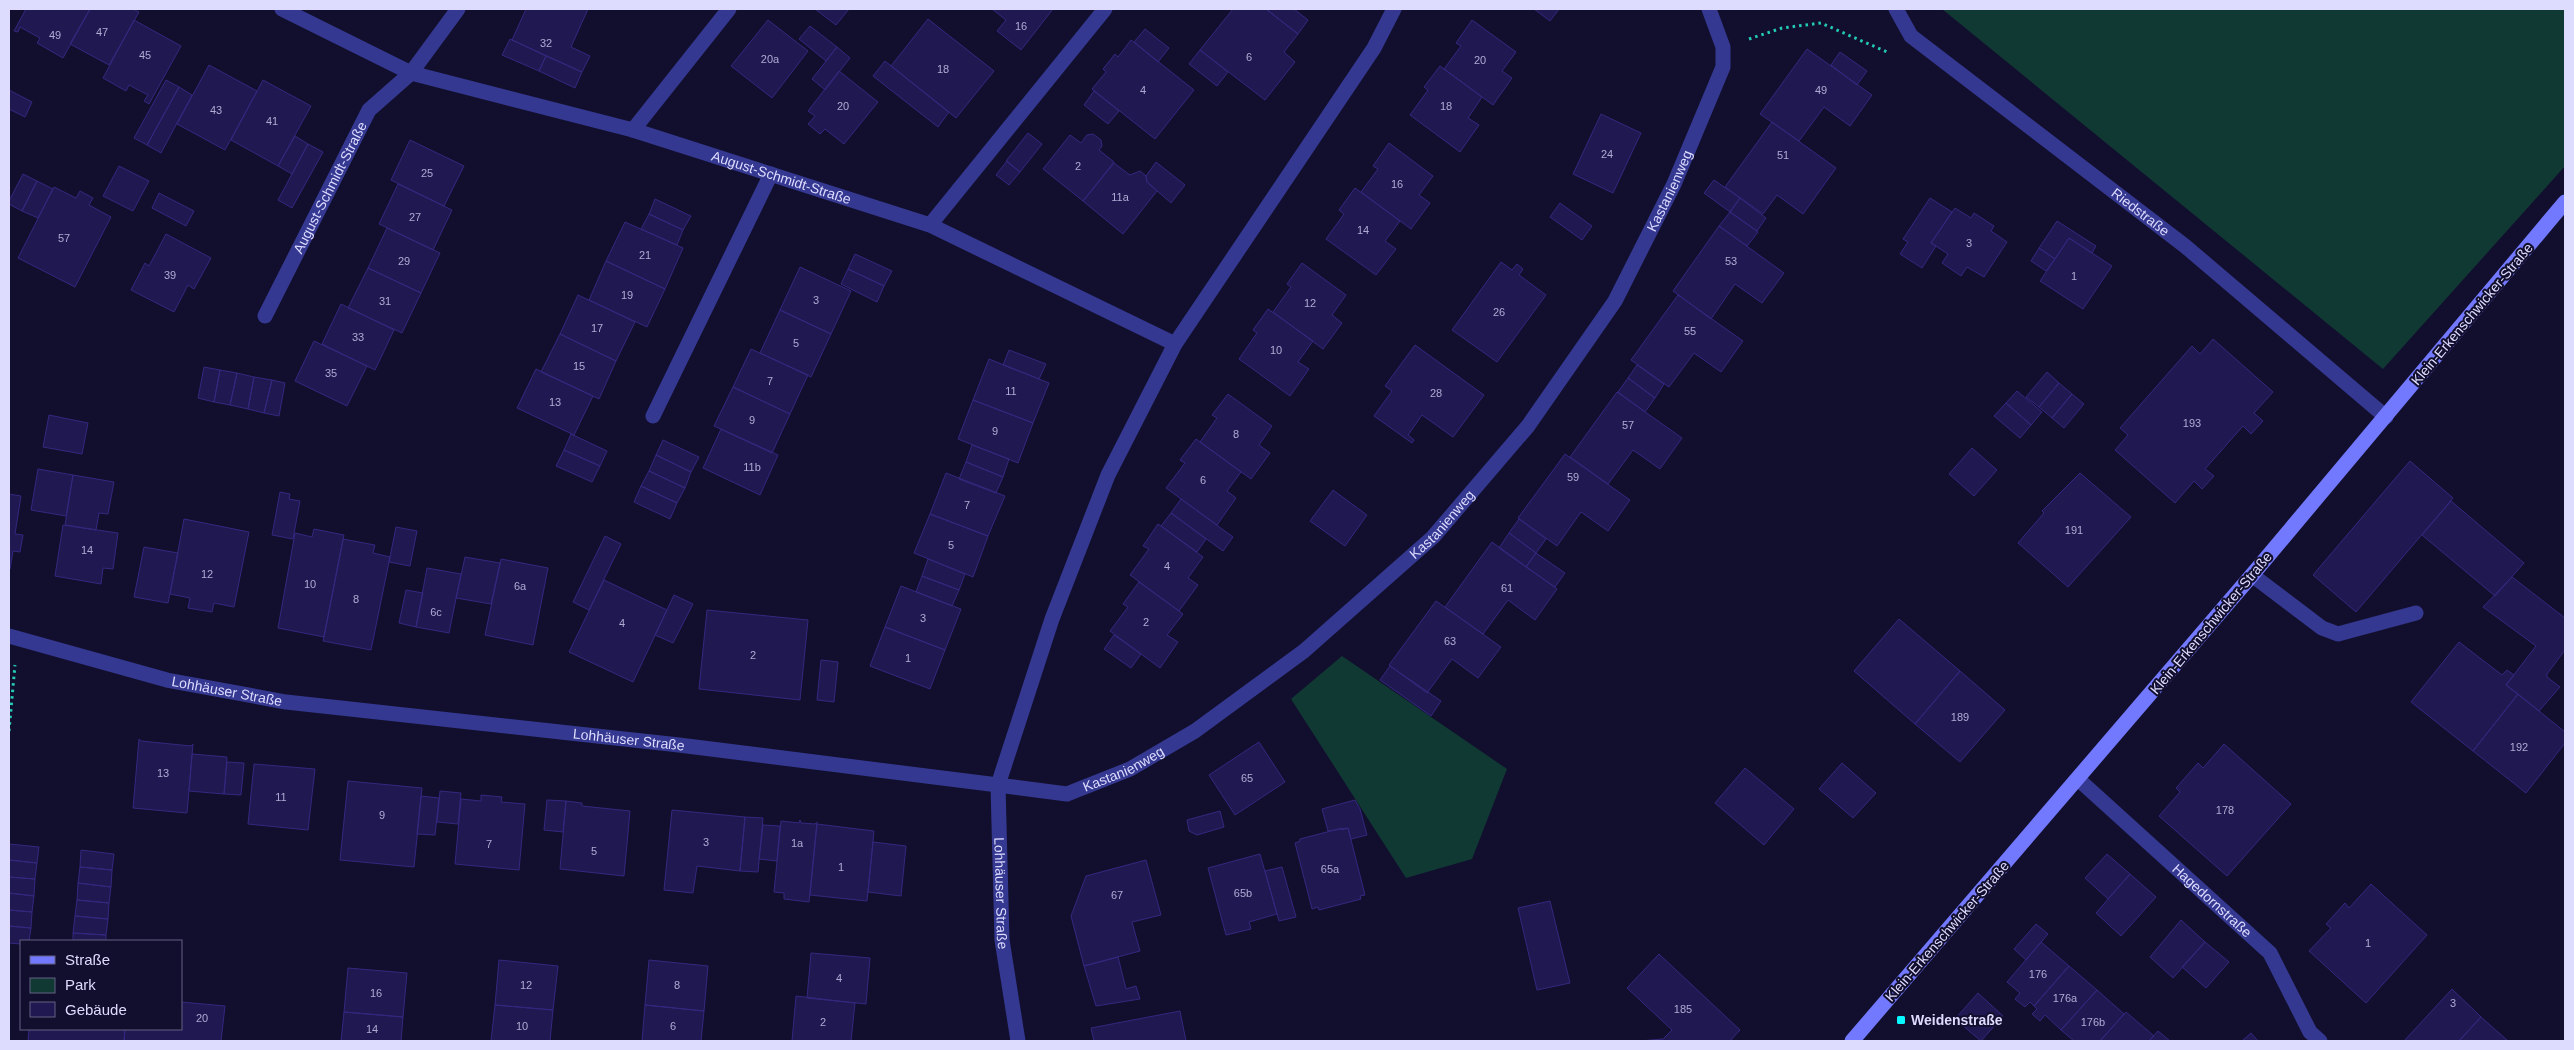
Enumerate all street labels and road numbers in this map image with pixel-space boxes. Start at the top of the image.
street label: August-Schmidt-Straße [290,119,370,256]
street label: August-Schmidt-Straße [710,148,853,207]
street label: Kastanienweg [1643,148,1695,234]
street label: Riedstraße [2108,185,2173,239]
street label: Klein-Erkenschwicker-Straße [2408,240,2536,388]
street label: Kastanienweg [1406,487,1478,562]
street label: Klein-Erkenschwicker-Straße [2147,549,2275,697]
street label: Lohhäuser Straße [170,673,284,709]
street label: Lohhäuser Straße [572,725,686,754]
street label: Kastanienweg [1080,743,1167,795]
street label: Lohhäuser Straße [991,837,1011,951]
street label: Klein-Erkenschwicker-Straße [1882,857,2012,1004]
street label: Hagedornstraße [2169,861,2255,941]

